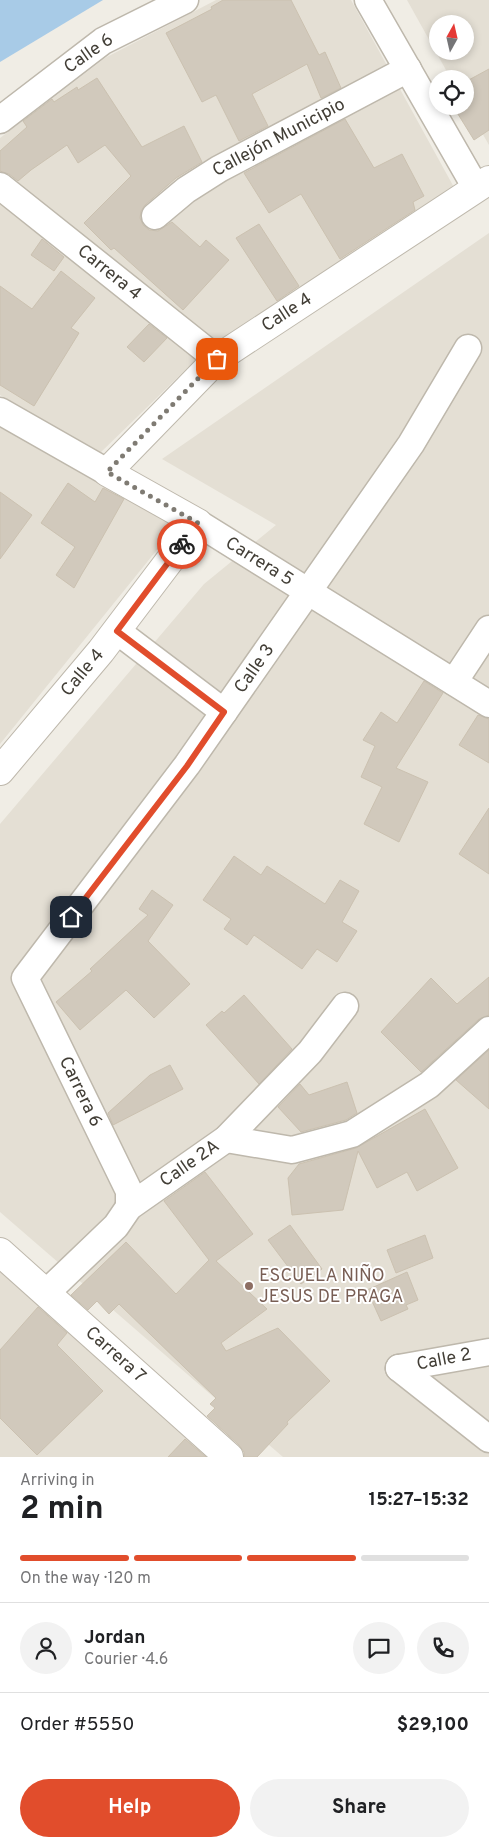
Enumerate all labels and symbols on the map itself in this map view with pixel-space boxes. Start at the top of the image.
north arrow [429,15,474,60]
street label: Calle 6 [60,29,118,79]
street label: Callejón Municipio [209,93,349,183]
street label: Carrera 4 [72,240,146,306]
street label: Calle 4 [257,288,317,338]
pin [196,338,238,380]
courier [157,519,207,569]
street label: Carrera 5 [221,532,297,592]
street label: Calle 3 [230,640,280,698]
street label: Calle 4 [56,644,110,702]
pin [50,896,92,938]
street label: Carrera 6 [53,1053,107,1131]
street label: Calle 2A [156,1135,224,1193]
place label: ESCUELA NIÑO JESUS DE PRAGA [259,1263,403,1309]
marker: ESCUELA NIÑO JESUS DE PRAGA [243,1280,255,1292]
street label: Carrera 7 [80,1322,150,1388]
street label: Calle 2 [415,1343,473,1377]

